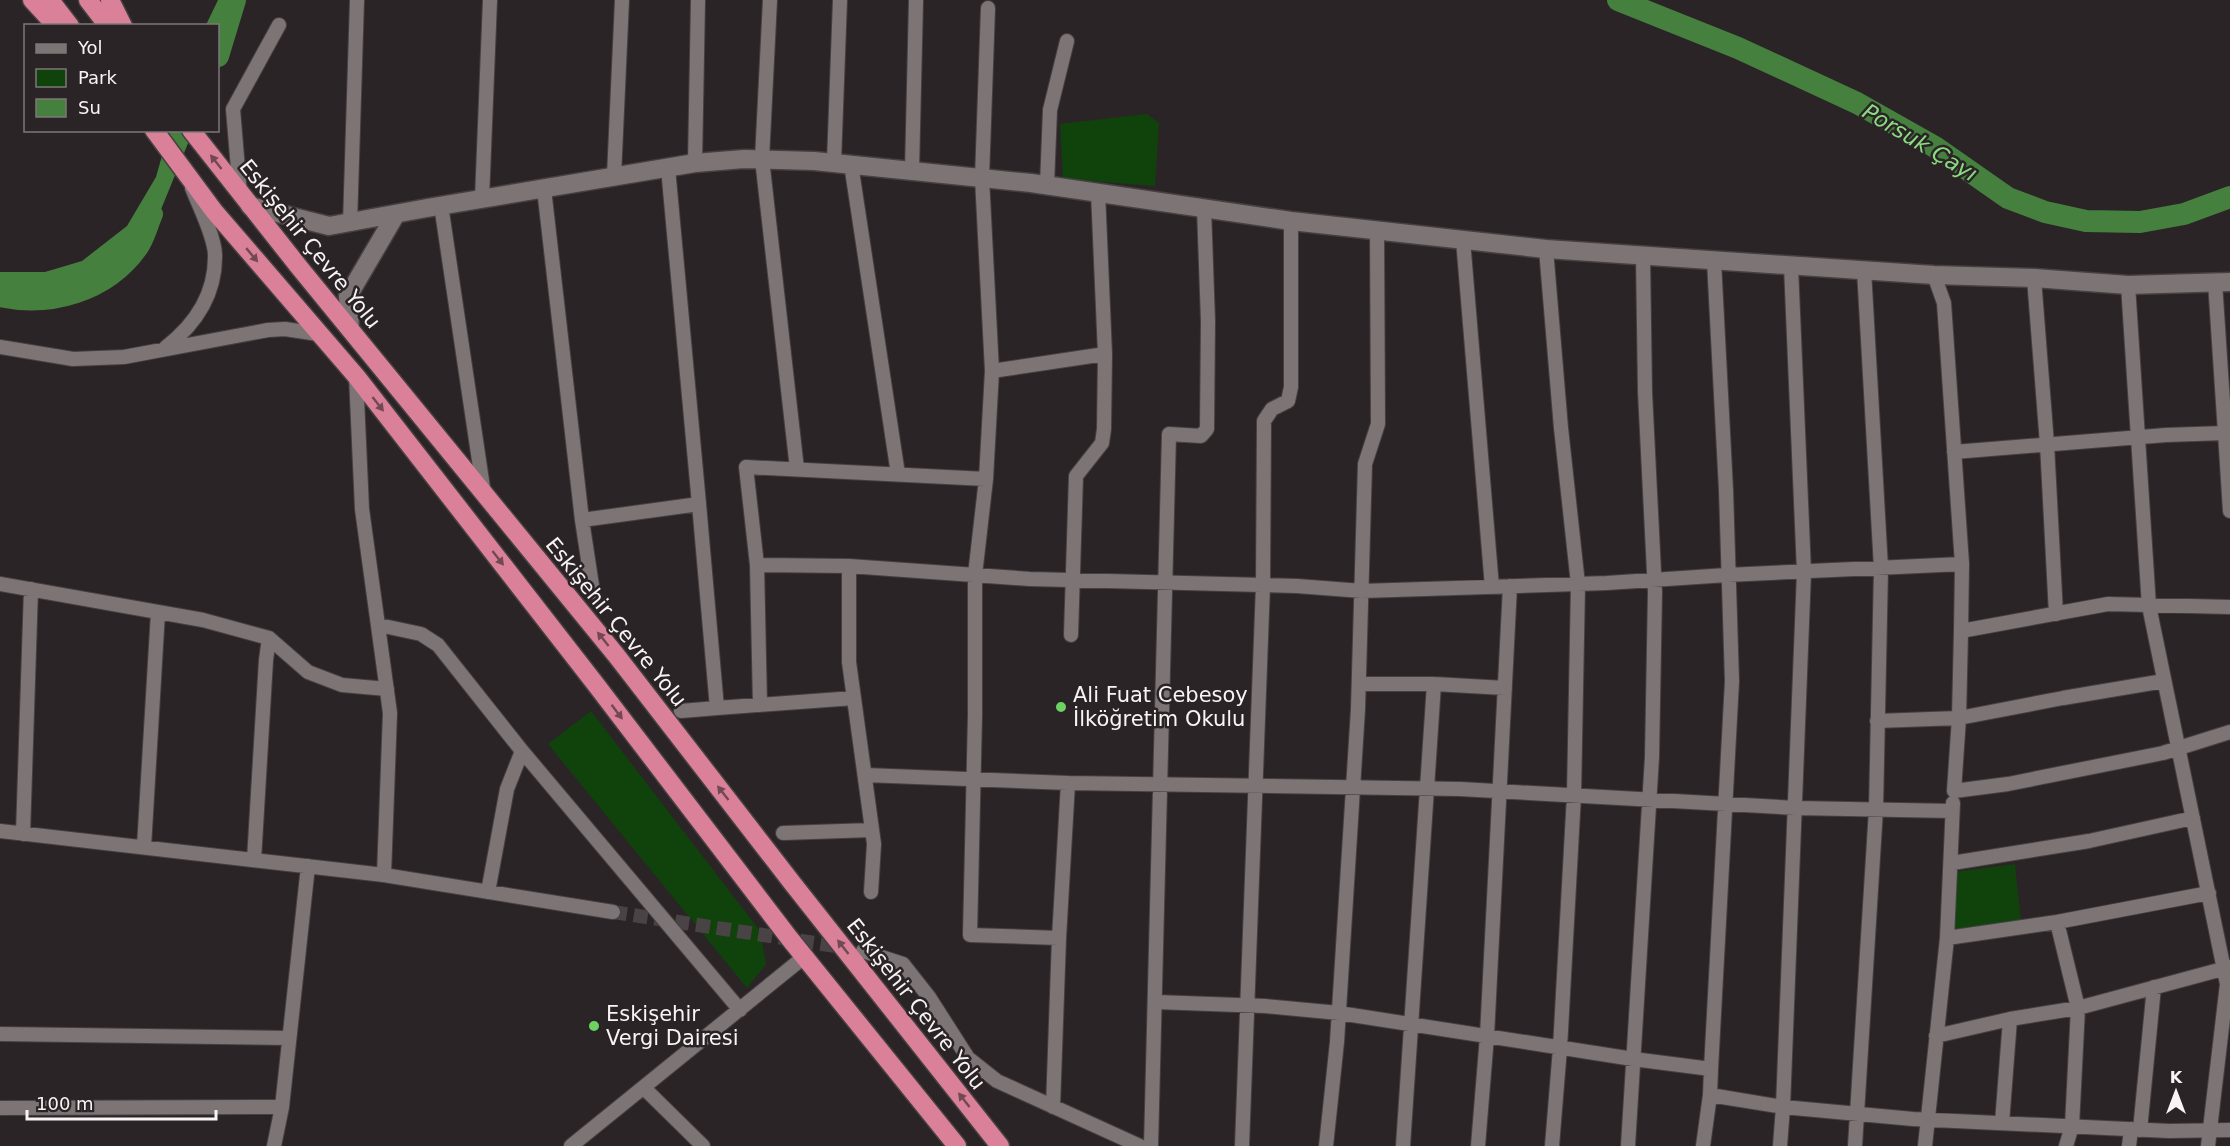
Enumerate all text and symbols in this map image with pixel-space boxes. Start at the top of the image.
legend [24,24,219,132]
text: Yol [77,37,103,58]
text: Park [78,67,117,88]
text: Su [78,97,101,118]
water label: Porsuk Çayı [1858,99,1981,186]
one-way arrow [210,154,222,169]
street label: Eskişehir Çevre Yolu [234,155,386,333]
one-way arrow [245,247,258,263]
one-way arrow [371,396,384,412]
street label: Eskişehir Çevre Yolu [540,533,692,711]
one-way arrow [491,550,504,566]
one-way arrow [597,631,610,647]
place label: Ali Fuat Cebesoy İlköğretim Okulu [1073,683,1248,731]
marker: Ali Fuat Cebesoy İlköğretim Okulu [1054,700,1068,714]
one-way arrow [611,704,623,719]
one-way arrow [717,786,729,801]
street label: Eskişehir Çevre Yolu [842,914,990,1094]
one-way arrow [836,939,849,955]
place label: Eskişehir Vergi Dairesi [606,1002,739,1050]
marker: Eskişehir Vergi Dairesi [587,1019,601,1033]
north arrow [2146,1062,2206,1122]
text: K [2170,1068,2183,1087]
scale bar [27,1083,216,1121]
one-way arrow [957,1092,970,1108]
text: 100 m [36,1093,94,1114]

